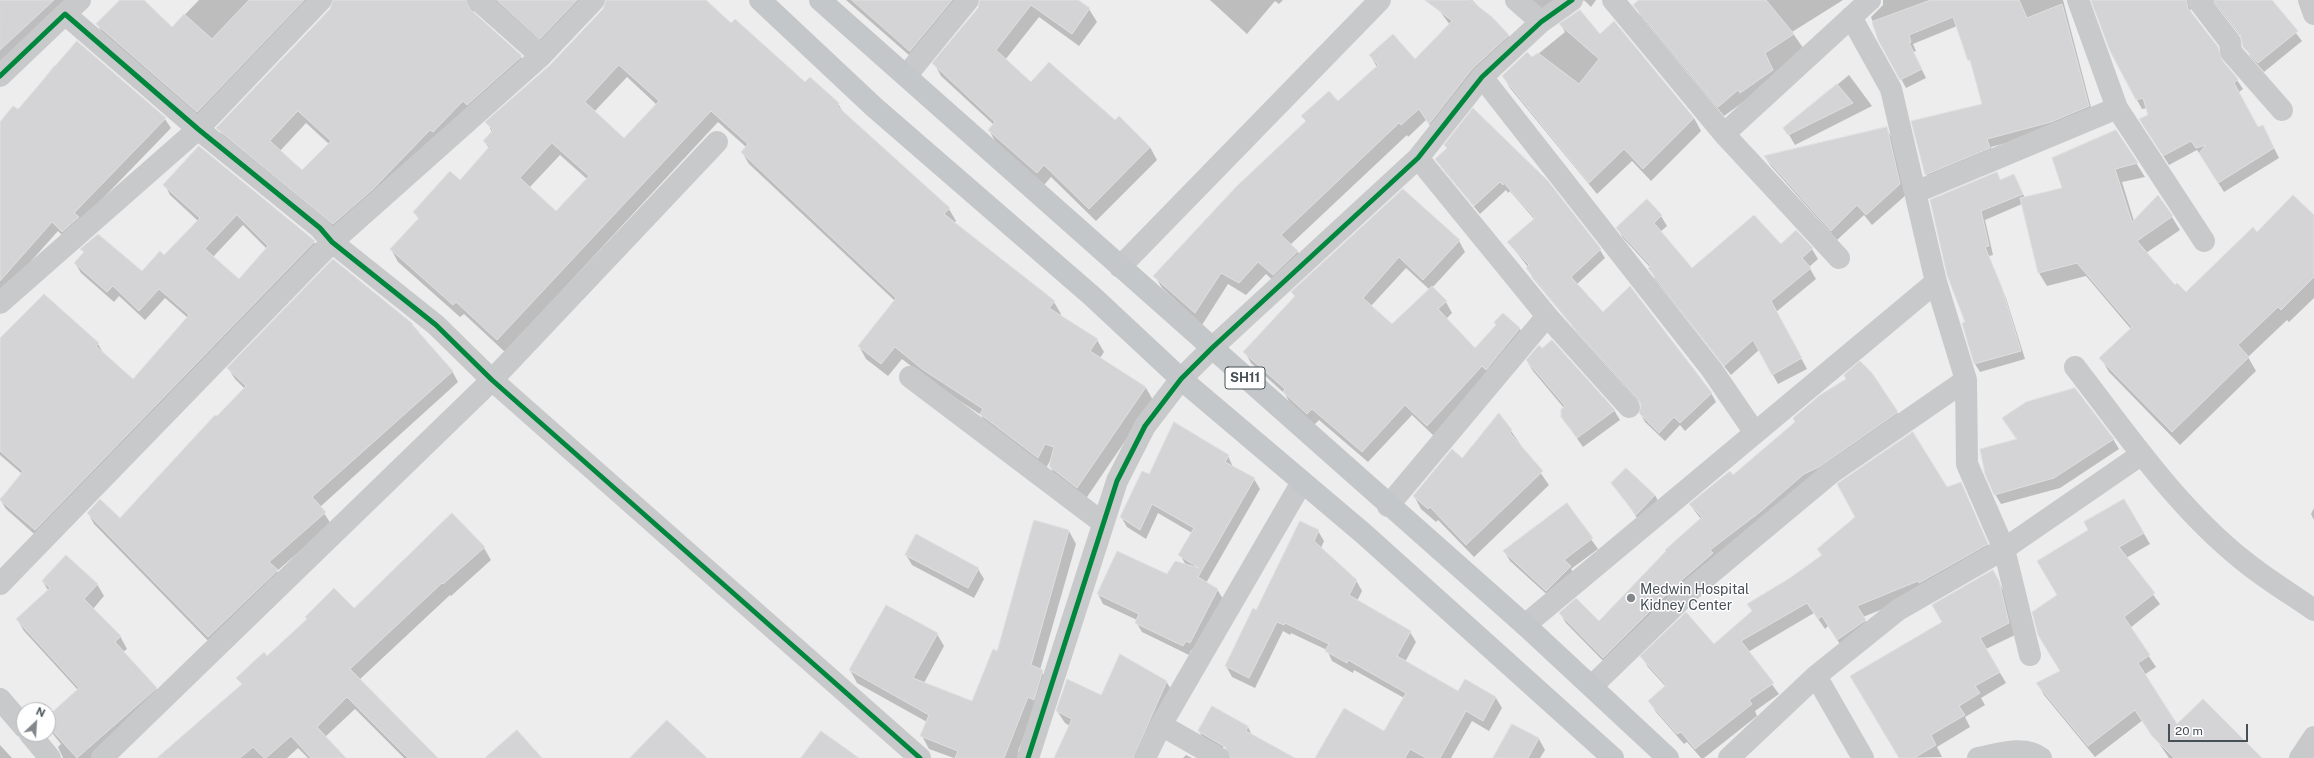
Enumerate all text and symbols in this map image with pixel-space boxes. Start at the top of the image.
road number: SH11 [1225,367,1265,389]
place label: Medwin Hospital Kidney Center [1640,582,1749,614]
marker: Medwin Hospital Kidney Center [1625,592,1637,604]
north arrow [16,702,56,742]
text: N [34,705,47,719]
scale bar [2170,716,2250,742]
text: 20 m [2175,724,2203,738]

